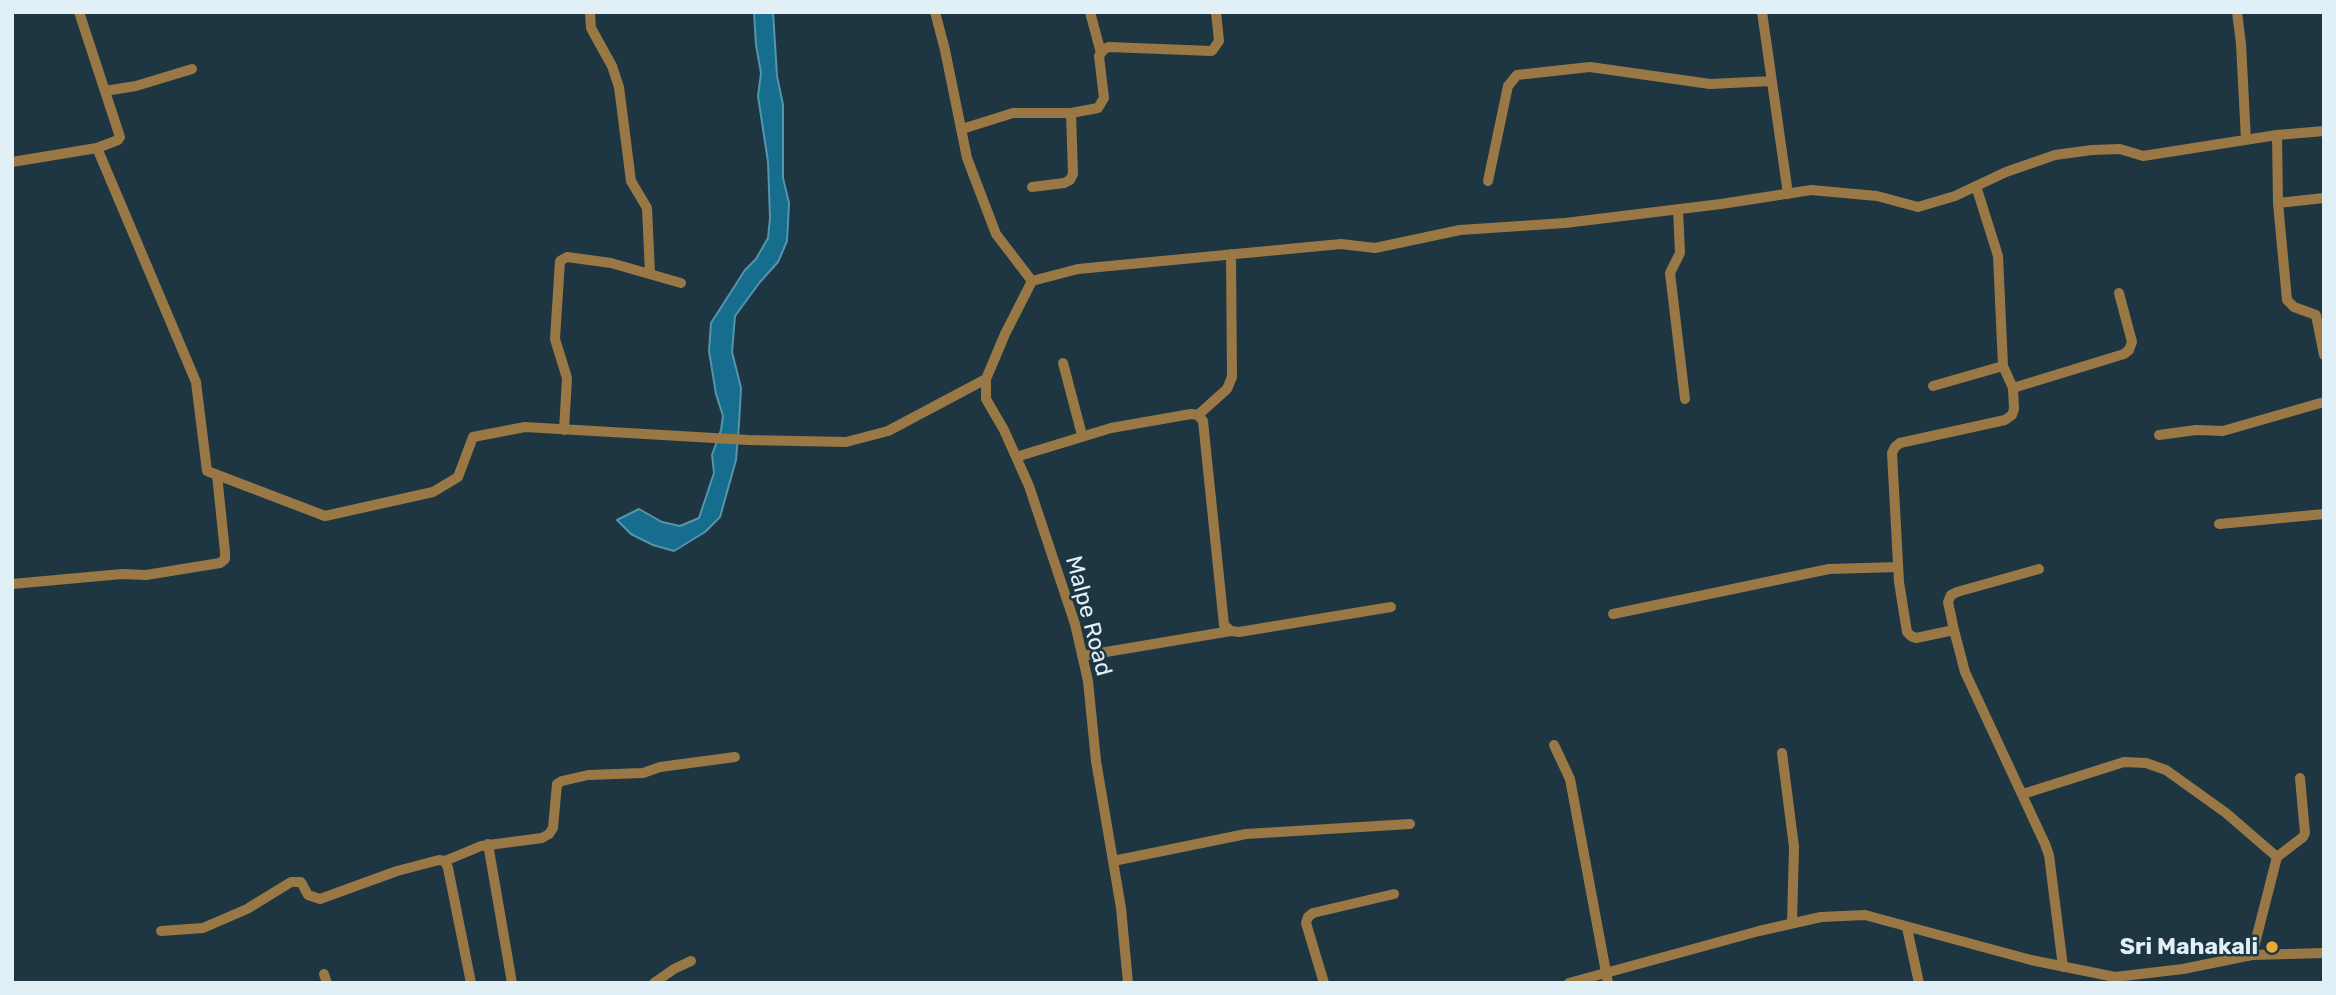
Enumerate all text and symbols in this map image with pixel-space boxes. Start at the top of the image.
street label: Malpe Road [1059,553,1117,679]
place label: Sri Mahakali [2120,933,2258,961]
marker: Sri Mahakali [2264,939,2280,955]

